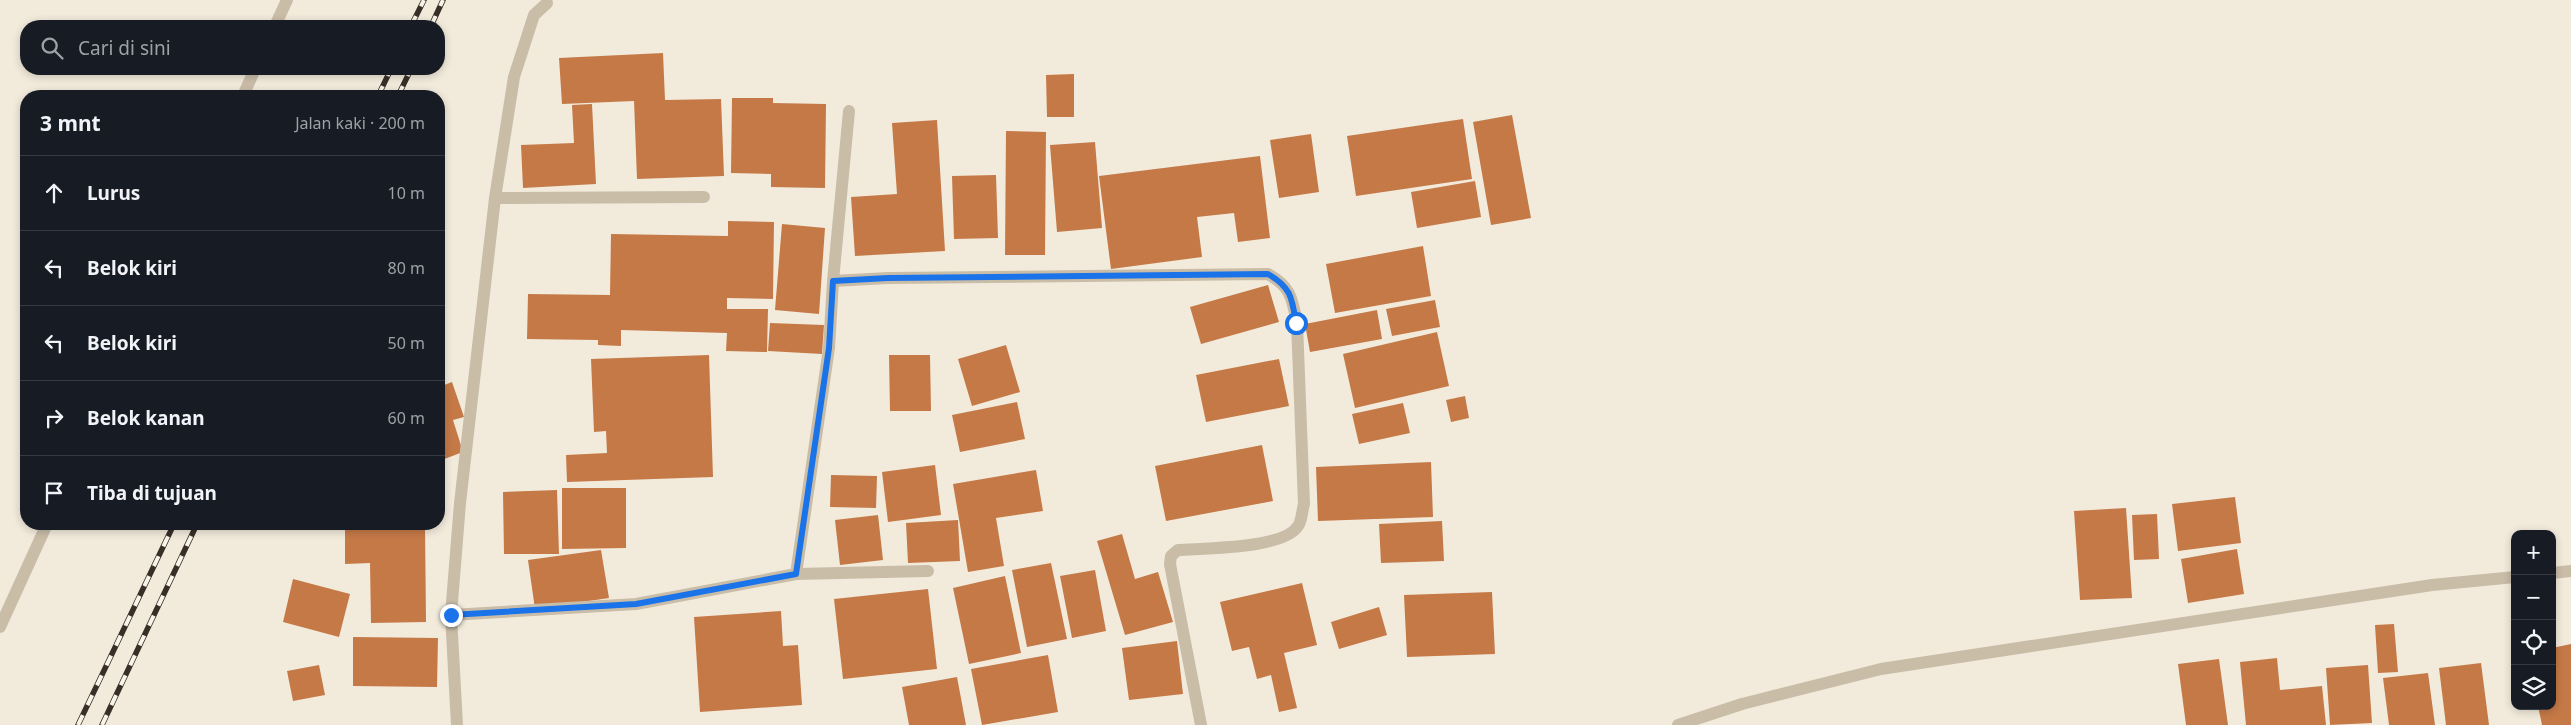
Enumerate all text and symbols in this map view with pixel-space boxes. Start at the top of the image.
search box [20,20,445,75]
icon: search [38,34,66,62]
text: Cari di sini [78,35,171,61]
text: 3 mnt [40,109,101,137]
text: Jalan kaki · 200 m [295,112,425,134]
icon: ahead [40,179,68,207]
text: Lurus [87,180,140,206]
text: 10 m [388,182,425,204]
icon: left [40,254,68,282]
text: Belok kiri [87,255,177,281]
text: 80 m [388,257,425,279]
route start [1285,312,1308,335]
icon: left [40,329,68,357]
text: Belok kiri [87,330,177,356]
text: 50 m [388,332,425,354]
icon: right [40,404,68,432]
text: Belok kanan [87,405,204,431]
text: 60 m [388,407,425,429]
icon: arrive [40,479,68,507]
text: Tiba di tujuan [87,480,217,506]
map controls [2511,530,2556,710]
button: + [2511,530,2556,575]
button: − [2511,575,2556,620]
route end [440,604,463,627]
button: locate [2511,620,2556,665]
button: layers [2511,665,2556,710]

